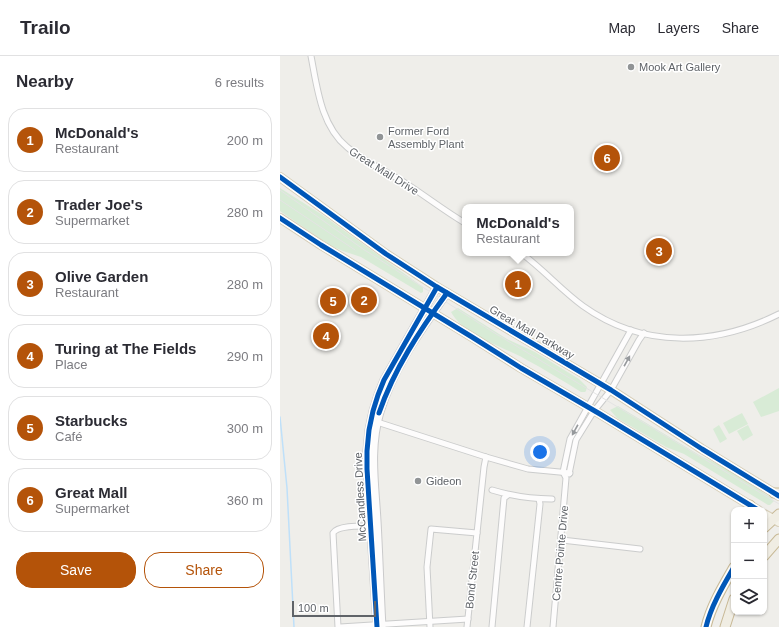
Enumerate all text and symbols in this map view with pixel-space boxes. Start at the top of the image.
text: Trailo [20,17,71,38]
text: Map [608,20,636,36]
text: Layers [658,20,700,36]
text: Share [722,20,759,36]
place label: Mook Art Gallery [639,61,721,73]
marker: Mook Art Gallery [626,62,636,72]
text: Nearby [16,72,74,91]
text: 6 results [215,75,264,90]
text: McDonald's [55,124,139,141]
place label: Former Ford Assembly Plant [388,125,464,150]
marker: Former Ford Assembly Plant [375,132,385,142]
text: 1 [26,133,34,148]
text: 200 m [227,133,263,148]
text: Restaurant [55,141,119,156]
pin: 6 [594,143,620,173]
street label: Great Mall Drive [347,145,421,197]
text: Trader Joe's [55,196,143,213]
popup [462,204,574,256]
text: 2 [26,205,34,220]
text: 280 m [227,205,263,220]
text: Supermarket [55,213,129,228]
text: McDonald's [476,214,560,231]
text: Restaurant [476,231,540,246]
pin: 3 [646,236,672,266]
text: Olive Garden [55,268,148,285]
pin: 1 [505,269,531,299]
text: 3 [26,277,34,292]
text: 280 m [227,277,263,292]
text: Restaurant [55,285,119,300]
pin: 2 [351,285,377,315]
pin: 5 [320,286,346,316]
street label: Great Mall Parkway [487,303,577,361]
pin: 4 [313,321,339,351]
text: Turing at The Fields [55,340,196,357]
text: 4 [26,349,34,364]
text: 290 m [227,349,263,364]
one-way arrow [624,355,631,367]
text: Place [55,357,88,372]
text: Starbucks [55,412,128,429]
text: 5 [26,421,34,436]
text: 300 m [227,421,263,436]
one-way arrow [571,424,578,436]
text: Café [55,429,82,444]
your location [530,442,550,462]
street label: McCandless Drive [352,452,368,542]
place label: Gideon [426,475,461,487]
marker: Gideon [413,476,423,486]
text: Great Mall [55,484,128,501]
text: 6 [26,493,34,508]
text: 360 m [227,493,263,508]
text: Supermarket [55,501,129,516]
street label: Centre Pointe Drive [550,505,570,601]
map controls [731,507,767,615]
button: + [731,507,767,543]
button: − [731,543,767,579]
street label: Bond Street [463,550,481,610]
button: Save [16,552,136,588]
button: Share [144,552,264,588]
button: layers [731,579,767,615]
scale bar [292,599,376,618]
text: 100 m [298,602,329,614]

